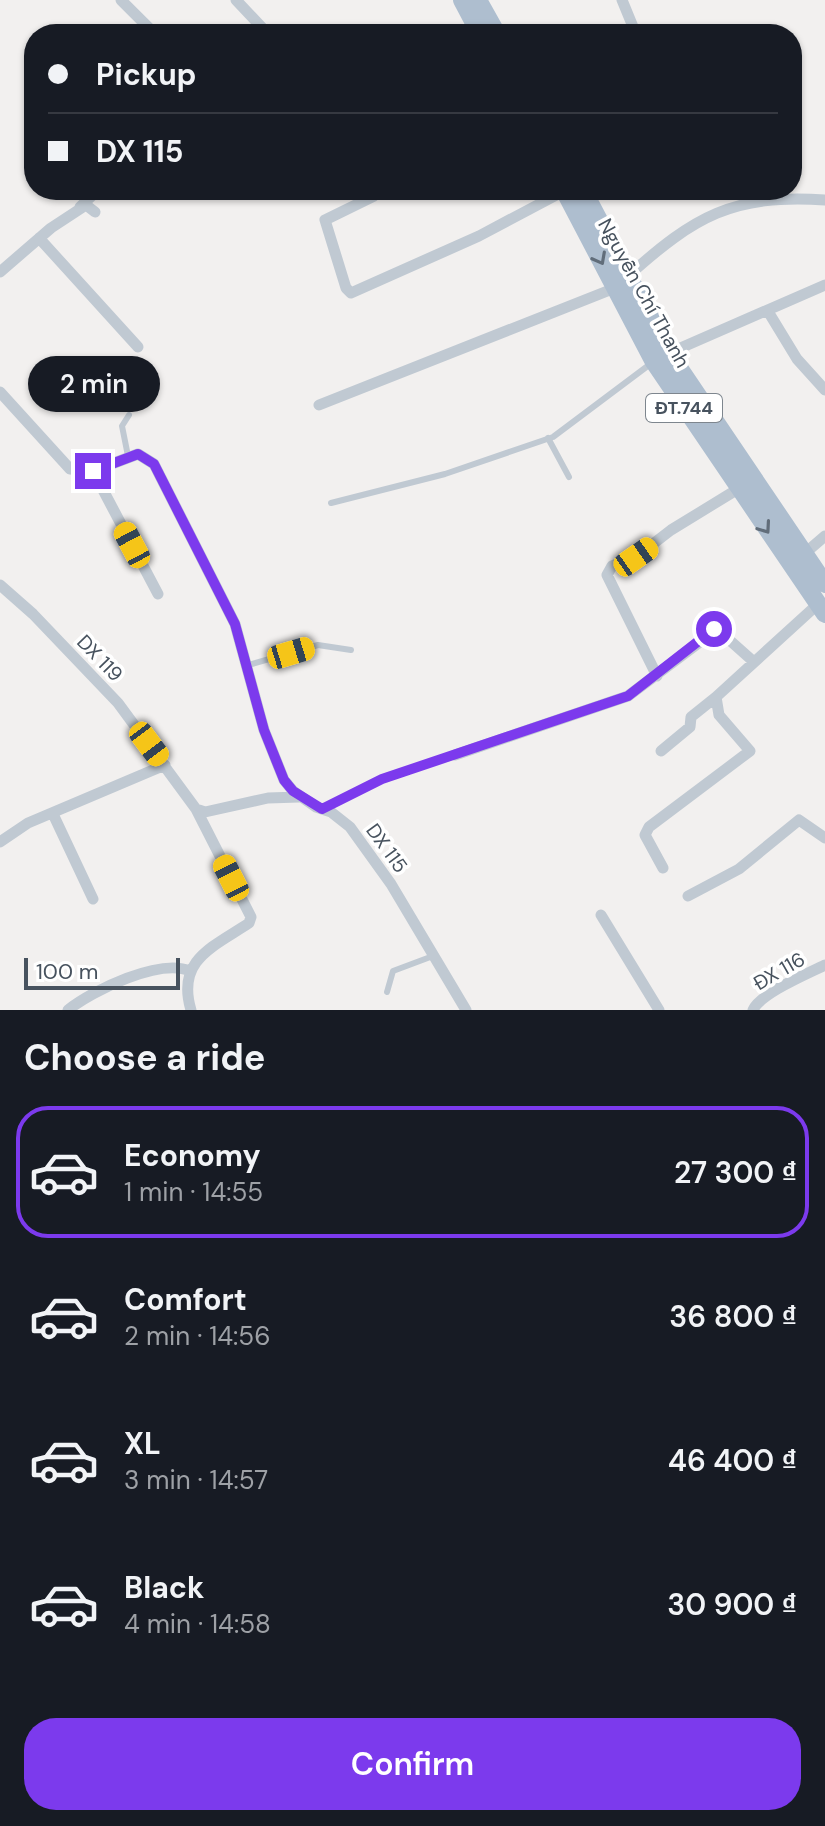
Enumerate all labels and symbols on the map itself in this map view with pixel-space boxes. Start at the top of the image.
street label: Nguyễn Chí Thanh [592,214,696,372]
one-way arrow [590,251,605,266]
callout: 2 min [27,355,159,411]
road number: ĐT.744 [646,394,722,422]
route end [75,453,111,489]
car [110,518,154,572]
one-way arrow [755,520,770,534]
car [609,533,663,581]
route start [696,611,732,647]
street label: DX 119 [71,629,129,687]
car [265,635,317,671]
car [125,718,173,770]
street label: DX 115 [360,818,414,878]
car [209,851,253,905]
street label: ĐX 116 [748,946,810,996]
scale bar [24,954,180,990]

